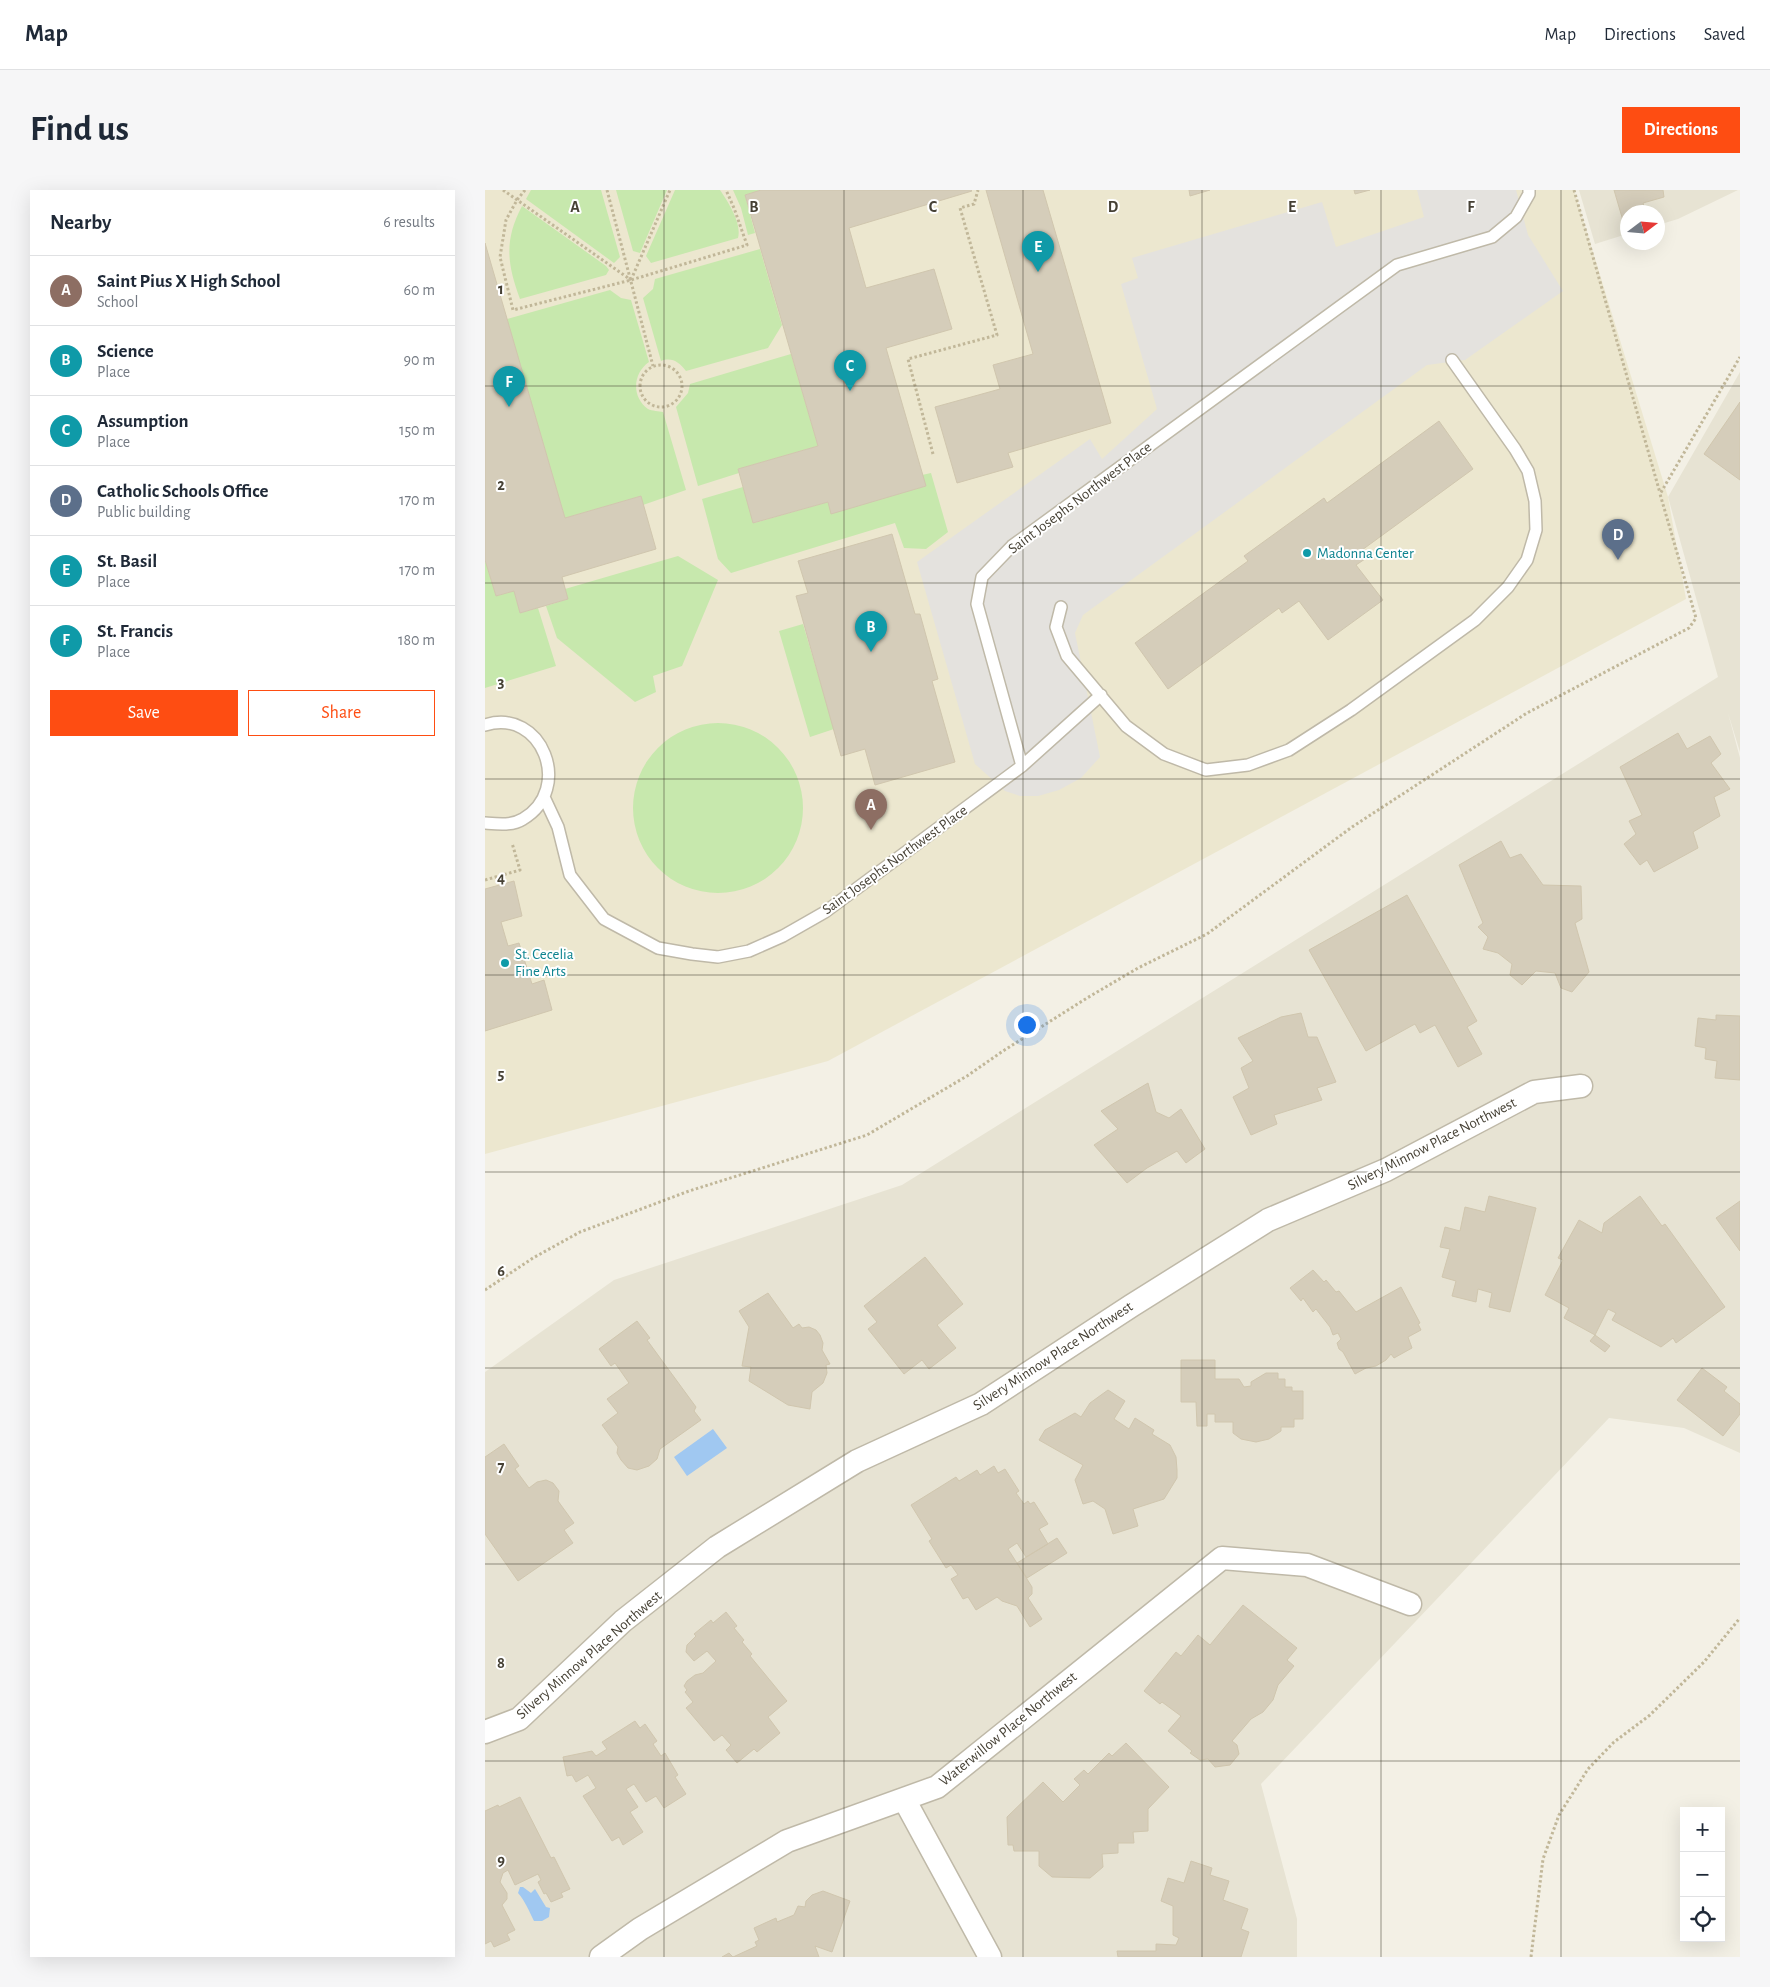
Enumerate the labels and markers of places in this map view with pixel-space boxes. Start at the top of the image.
pin: E [1022,231,1054,272]
pin: C [834,350,866,391]
pin: F [493,366,525,407]
pin: D [1602,519,1634,560]
place label: Madonna Center [1317,546,1414,561]
marker: Madonna Center [1301,547,1313,559]
pin: B [855,611,887,652]
pin: A [855,789,887,830]
place label: St. Cecelia Fine Arts [515,947,574,979]
marker: St. Cecelia Fine Arts [499,957,511,969]

